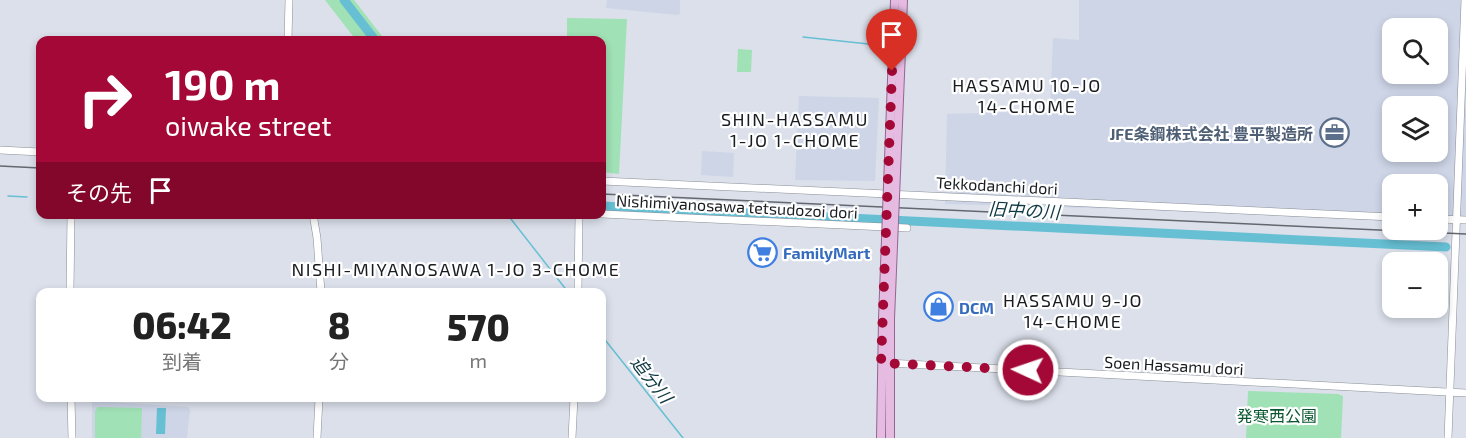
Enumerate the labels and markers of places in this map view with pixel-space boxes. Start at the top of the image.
pin [866,9,917,71]
office icon: JFE条鋼株式会社 豊平製造所 [1318,117,1350,149]
place label: JFE条鋼株式会社 豊平製造所 [1109,124,1313,143]
supermarket icon: FamilyMart [746,236,778,268]
place label: FamilyMart [783,243,871,263]
shop icon: DCM [922,291,954,323]
place label: DCM [959,298,994,317]

